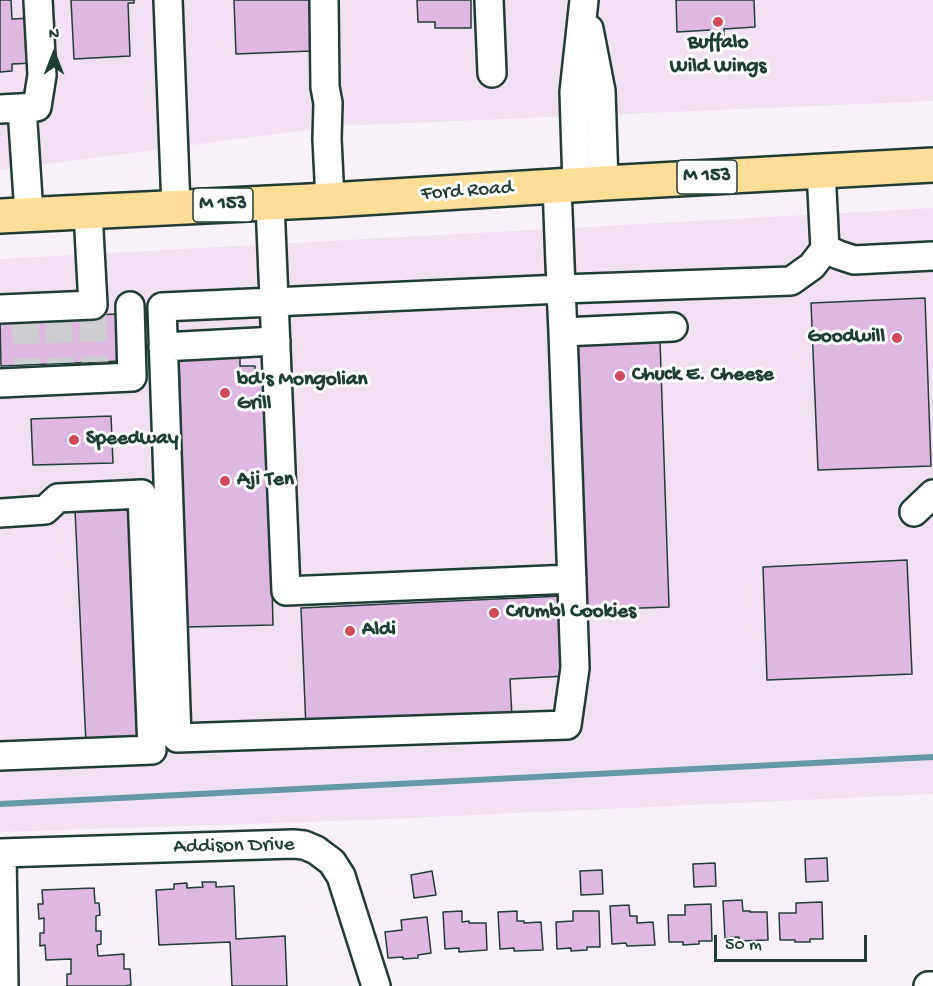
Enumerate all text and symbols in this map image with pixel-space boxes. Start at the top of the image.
marker: Buffalo Wild Wings [711,15,725,29]
north arrow [24,24,84,84]
text: N [49,26,59,45]
place label: Buffalo Wild Wings [670,31,766,81]
road number: M 153 [677,160,737,194]
street label: Ford Road [420,176,514,208]
road number: M 153 [193,188,253,222]
place label: Goodwill [808,325,885,351]
marker: Goodwill [890,331,904,345]
place label: Chuck E. Cheese [632,363,774,389]
place label: bd's Mongolian Grill [237,368,368,418]
marker: Chuck E. Cheese [613,369,627,383]
marker: bd's Mongolian Grill [218,386,232,400]
place label: Speedway [86,427,178,453]
marker: Speedway [67,433,81,447]
place label: Aji Ten [237,468,294,494]
marker: Aji Ten [218,474,232,488]
place label: Crumbl Cookies [506,600,636,626]
marker: Crumbl Cookies [487,606,501,620]
place label: Aldi [362,618,396,644]
marker: Aldi [343,624,357,638]
street label: Addison Drive [173,833,295,861]
scale bar [717,923,870,961]
text: 50 m [725,935,762,956]

